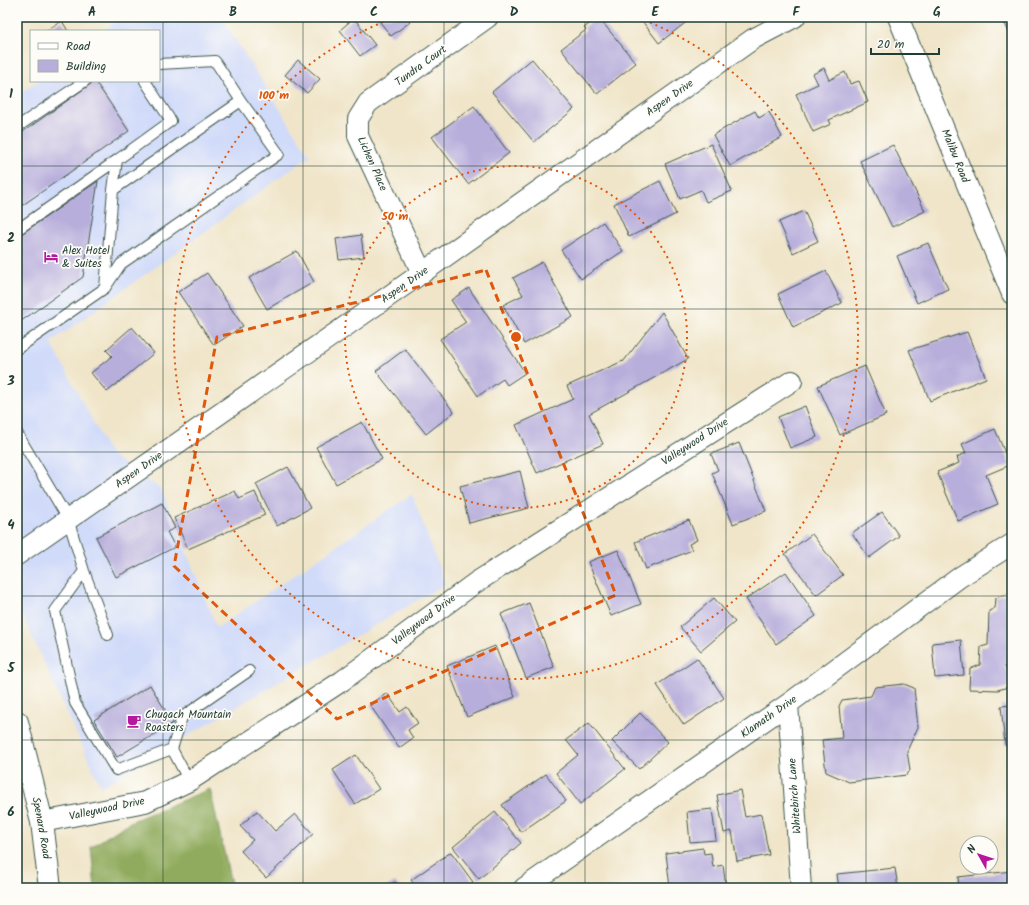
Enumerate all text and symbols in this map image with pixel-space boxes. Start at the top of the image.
text: A [88,2,96,23]
text: B [229,2,237,23]
text: C [370,2,378,23]
text: D [510,2,519,23]
text: E [651,2,659,23]
text: F [792,2,800,23]
text: G [933,2,941,23]
legend [30,30,160,82]
scale bar [871,30,939,56]
text: 20 m [877,35,905,54]
text: Road [66,37,91,56]
street label: Tundra Court [391,41,451,91]
text: Building [66,57,106,76]
street label: Aspen Drive [642,75,698,121]
text: 1 [9,84,13,105]
text: 100 m [259,86,289,105]
street label: Malibu Road [936,126,974,186]
street label: Lichen Place [352,134,392,194]
text: 50 m [381,207,409,226]
text: 2 [7,228,15,249]
place label: Alex Hotel & Suites [62,242,110,273]
hotel icon: Alex Hotel & Suites [43,249,59,265]
street label: Aspen Drive [377,262,433,308]
centre of rings [509,330,523,344]
text: 3 [6,371,15,392]
street label: Valleywood Drive [658,414,732,470]
street label: Aspen Drive [111,447,167,493]
text: 4 [7,515,15,536]
street label: Valleywood Drive [388,590,460,650]
text: 5 [7,658,16,679]
street label: Klamath Drive [737,691,801,743]
place label: Chugach Mountain Roasters [145,706,231,737]
cafe icon: Chugach Mountain Roasters [126,713,142,729]
street label: Whitebirch Lane [783,758,807,834]
street label: Valleywood Drive [68,792,146,826]
street label: Spenard Road [27,796,55,861]
text: 6 [7,802,15,823]
north arrow [959,835,999,875]
text: N [963,841,981,858]

